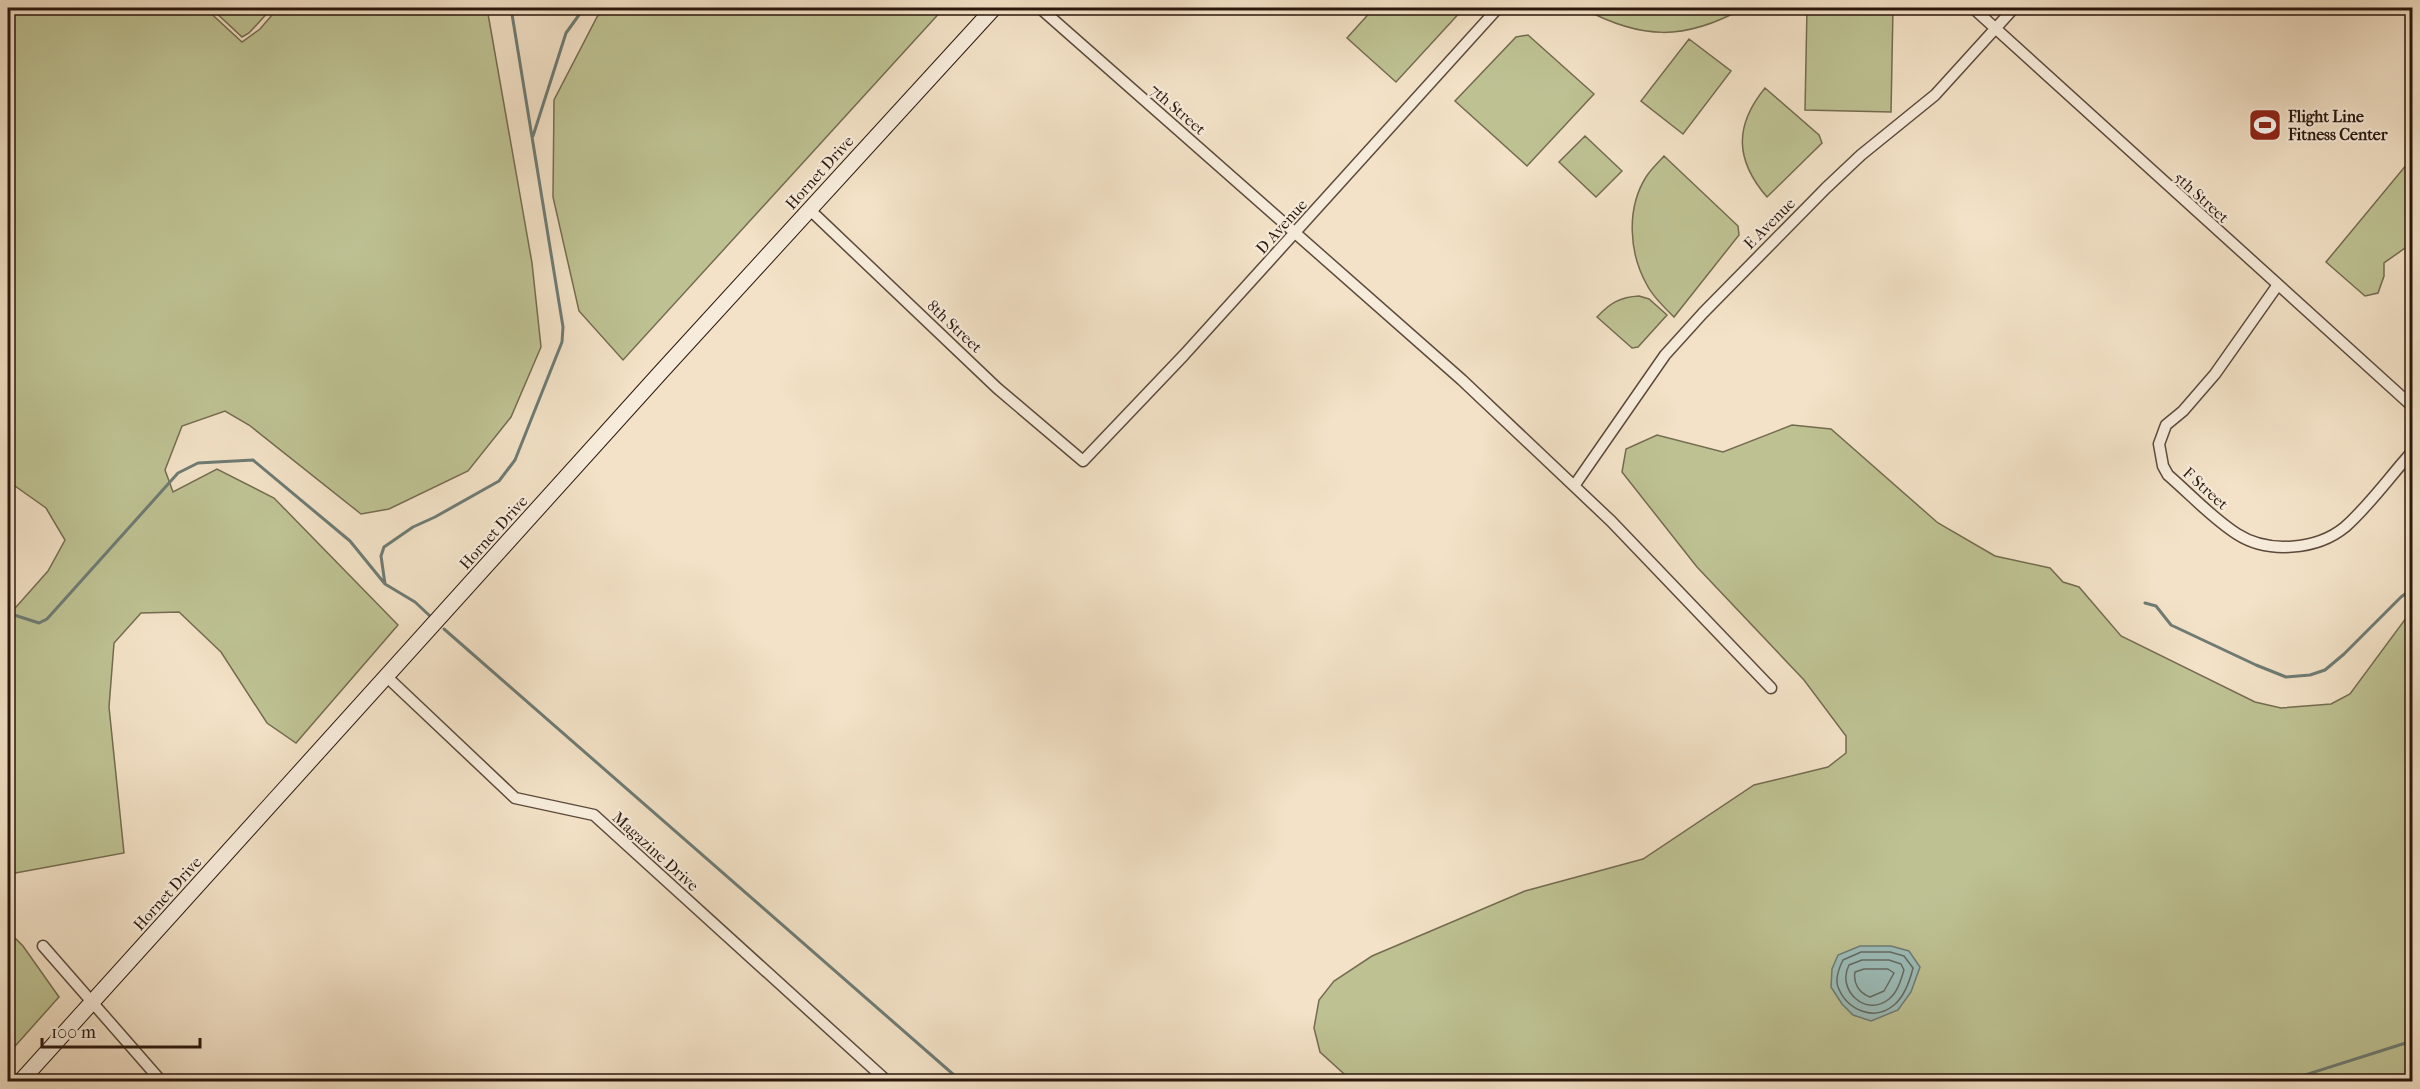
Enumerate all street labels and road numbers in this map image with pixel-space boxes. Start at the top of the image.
street label: 7th Street [1146,80,1210,139]
street label: Hornet Drive [781,132,857,213]
street label: 5th Street [2170,168,2233,227]
street label: E Avenue [1740,194,1799,253]
street label: D Avenue [1252,195,1311,258]
street label: 8th Street [923,296,986,357]
street label: F Street [2179,463,2232,514]
street label: Hornet Drive [455,492,531,573]
street label: Magazine Drive [609,808,703,895]
street label: Hornet Drive [129,853,205,934]

